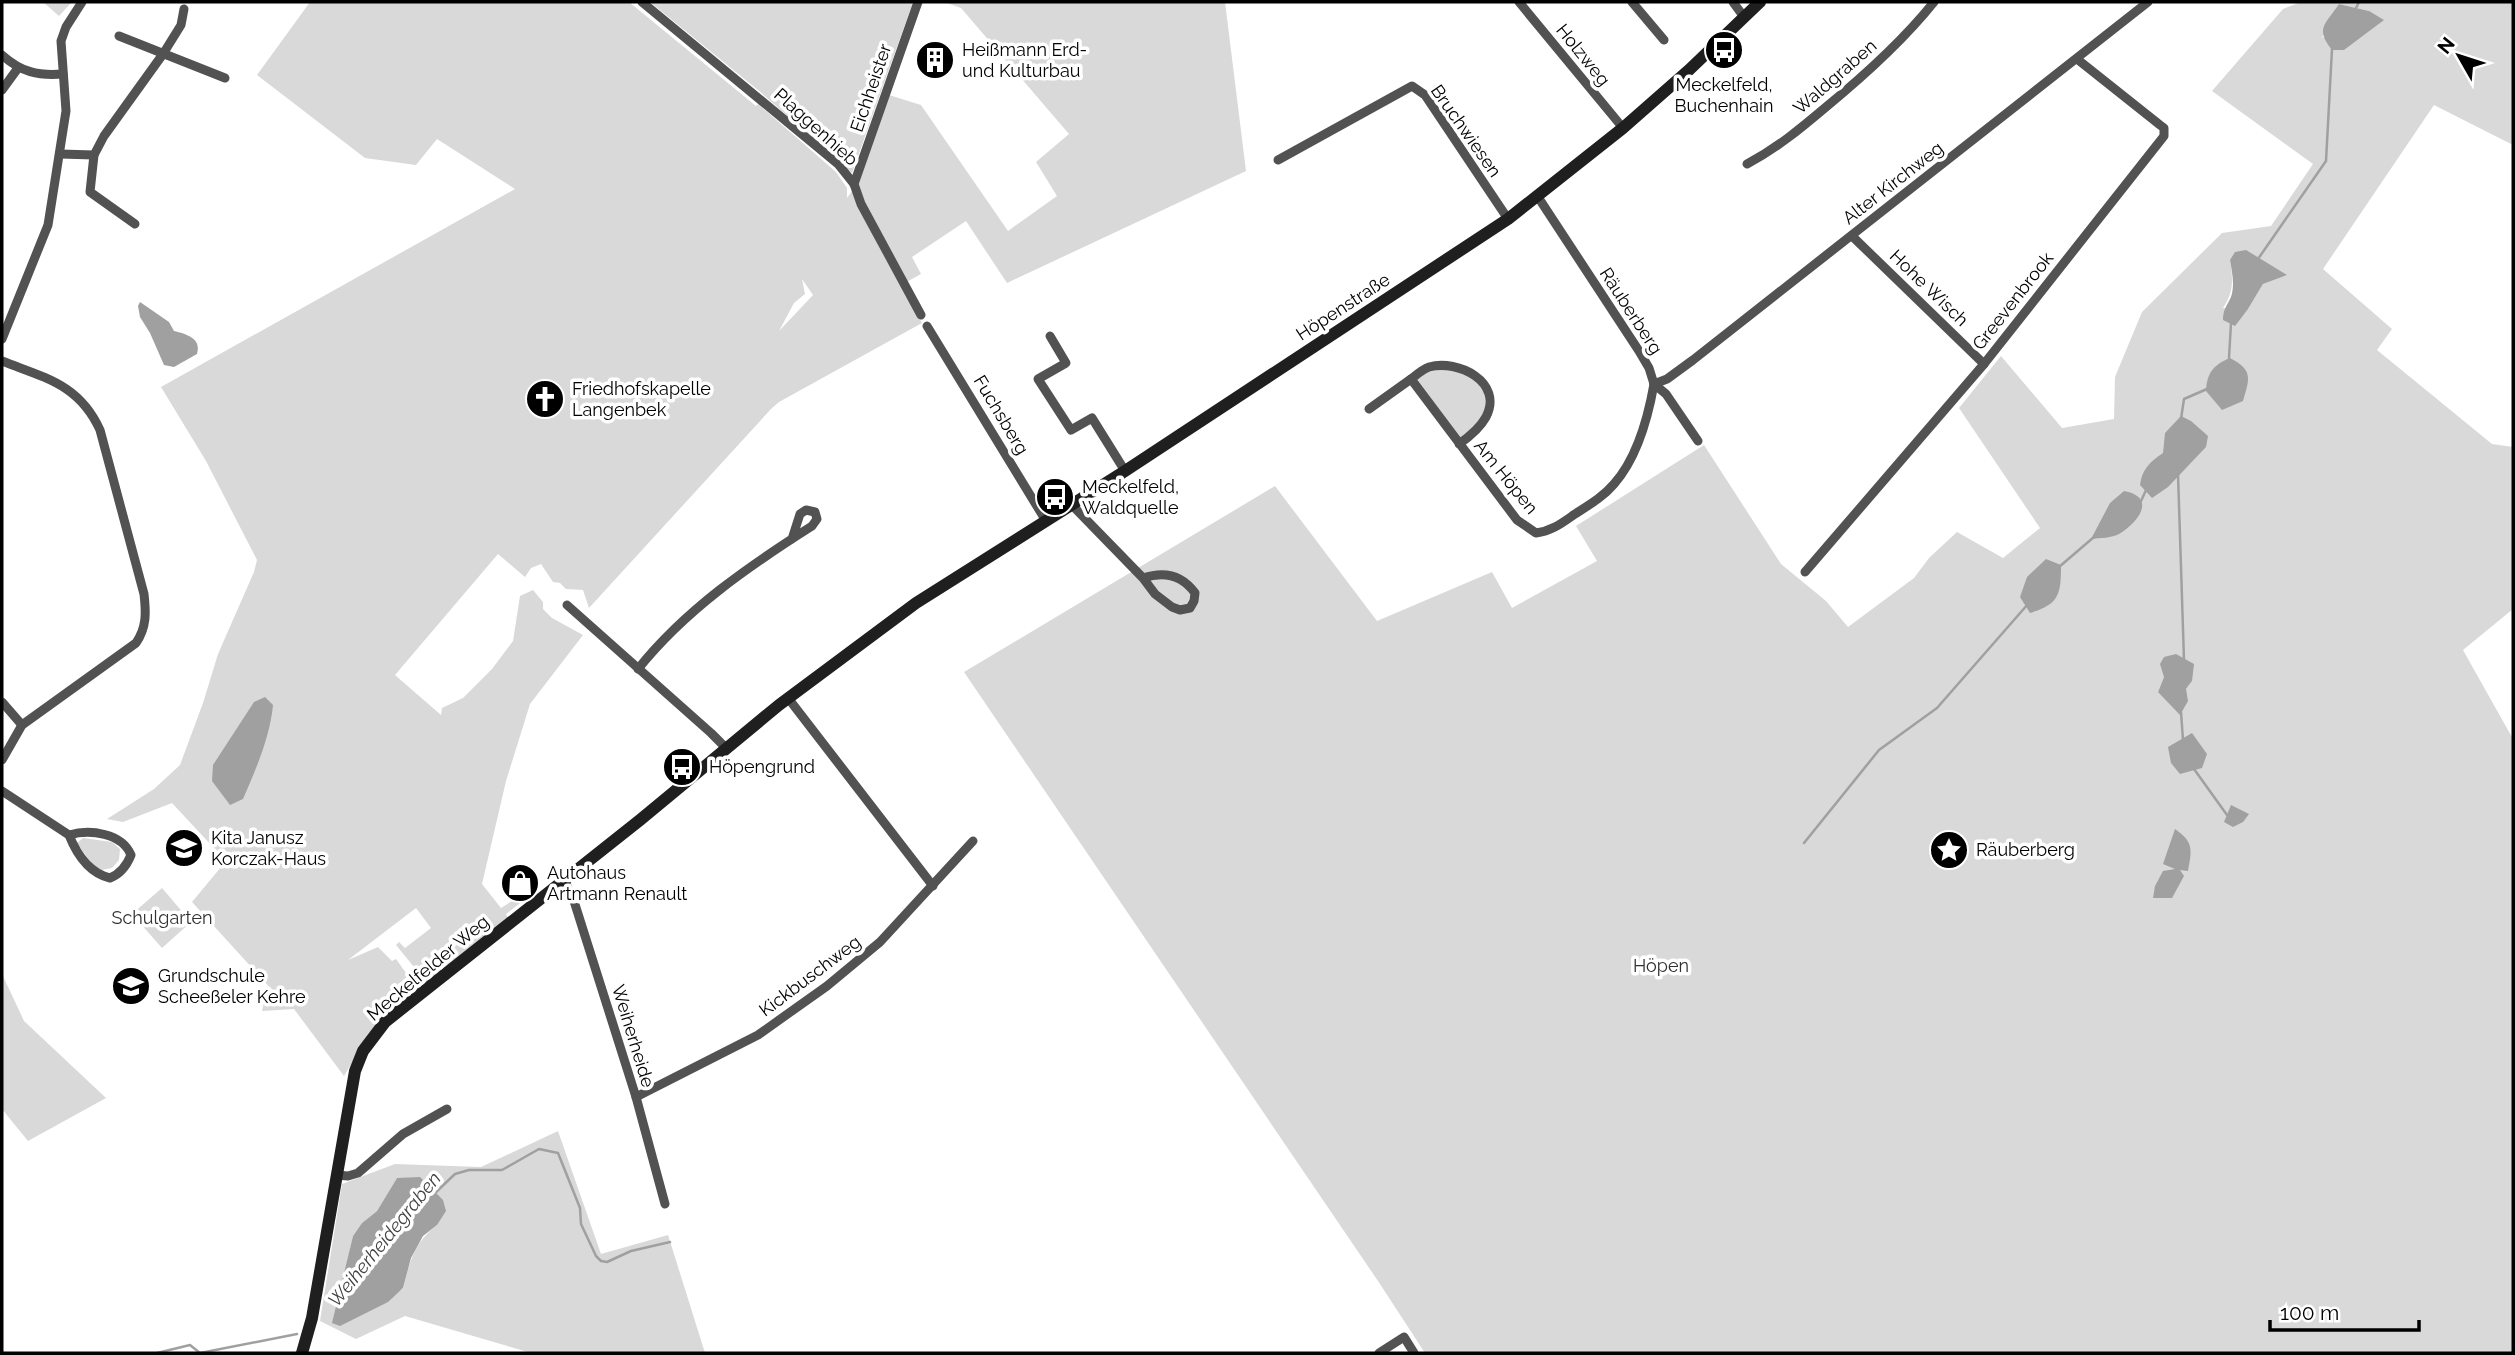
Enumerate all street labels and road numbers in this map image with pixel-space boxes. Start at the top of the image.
street label: Holzweg [1552,19,1615,90]
street label: Waldgraben [1789,35,1880,118]
street label: Eichheister [846,40,896,135]
street label: Bruchwiesen [1427,80,1506,181]
street label: Plaggenhieb [770,84,862,170]
street label: Alter Kirchweg [1838,137,1947,228]
street label: Hohe Wisch [1886,245,1973,330]
street label: Greevenbrook [1968,247,2058,354]
street label: Räuberberg [1596,264,1667,358]
street label: Höpenstraße [1292,268,1394,345]
street label: Fuchsberg [970,371,1033,458]
street label: Am Höpen [1470,435,1543,518]
street label: Meckelfelder Weg [362,911,493,1025]
street label: Kickbuschweg [755,931,865,1021]
street label: Weiherheide [608,982,659,1090]

